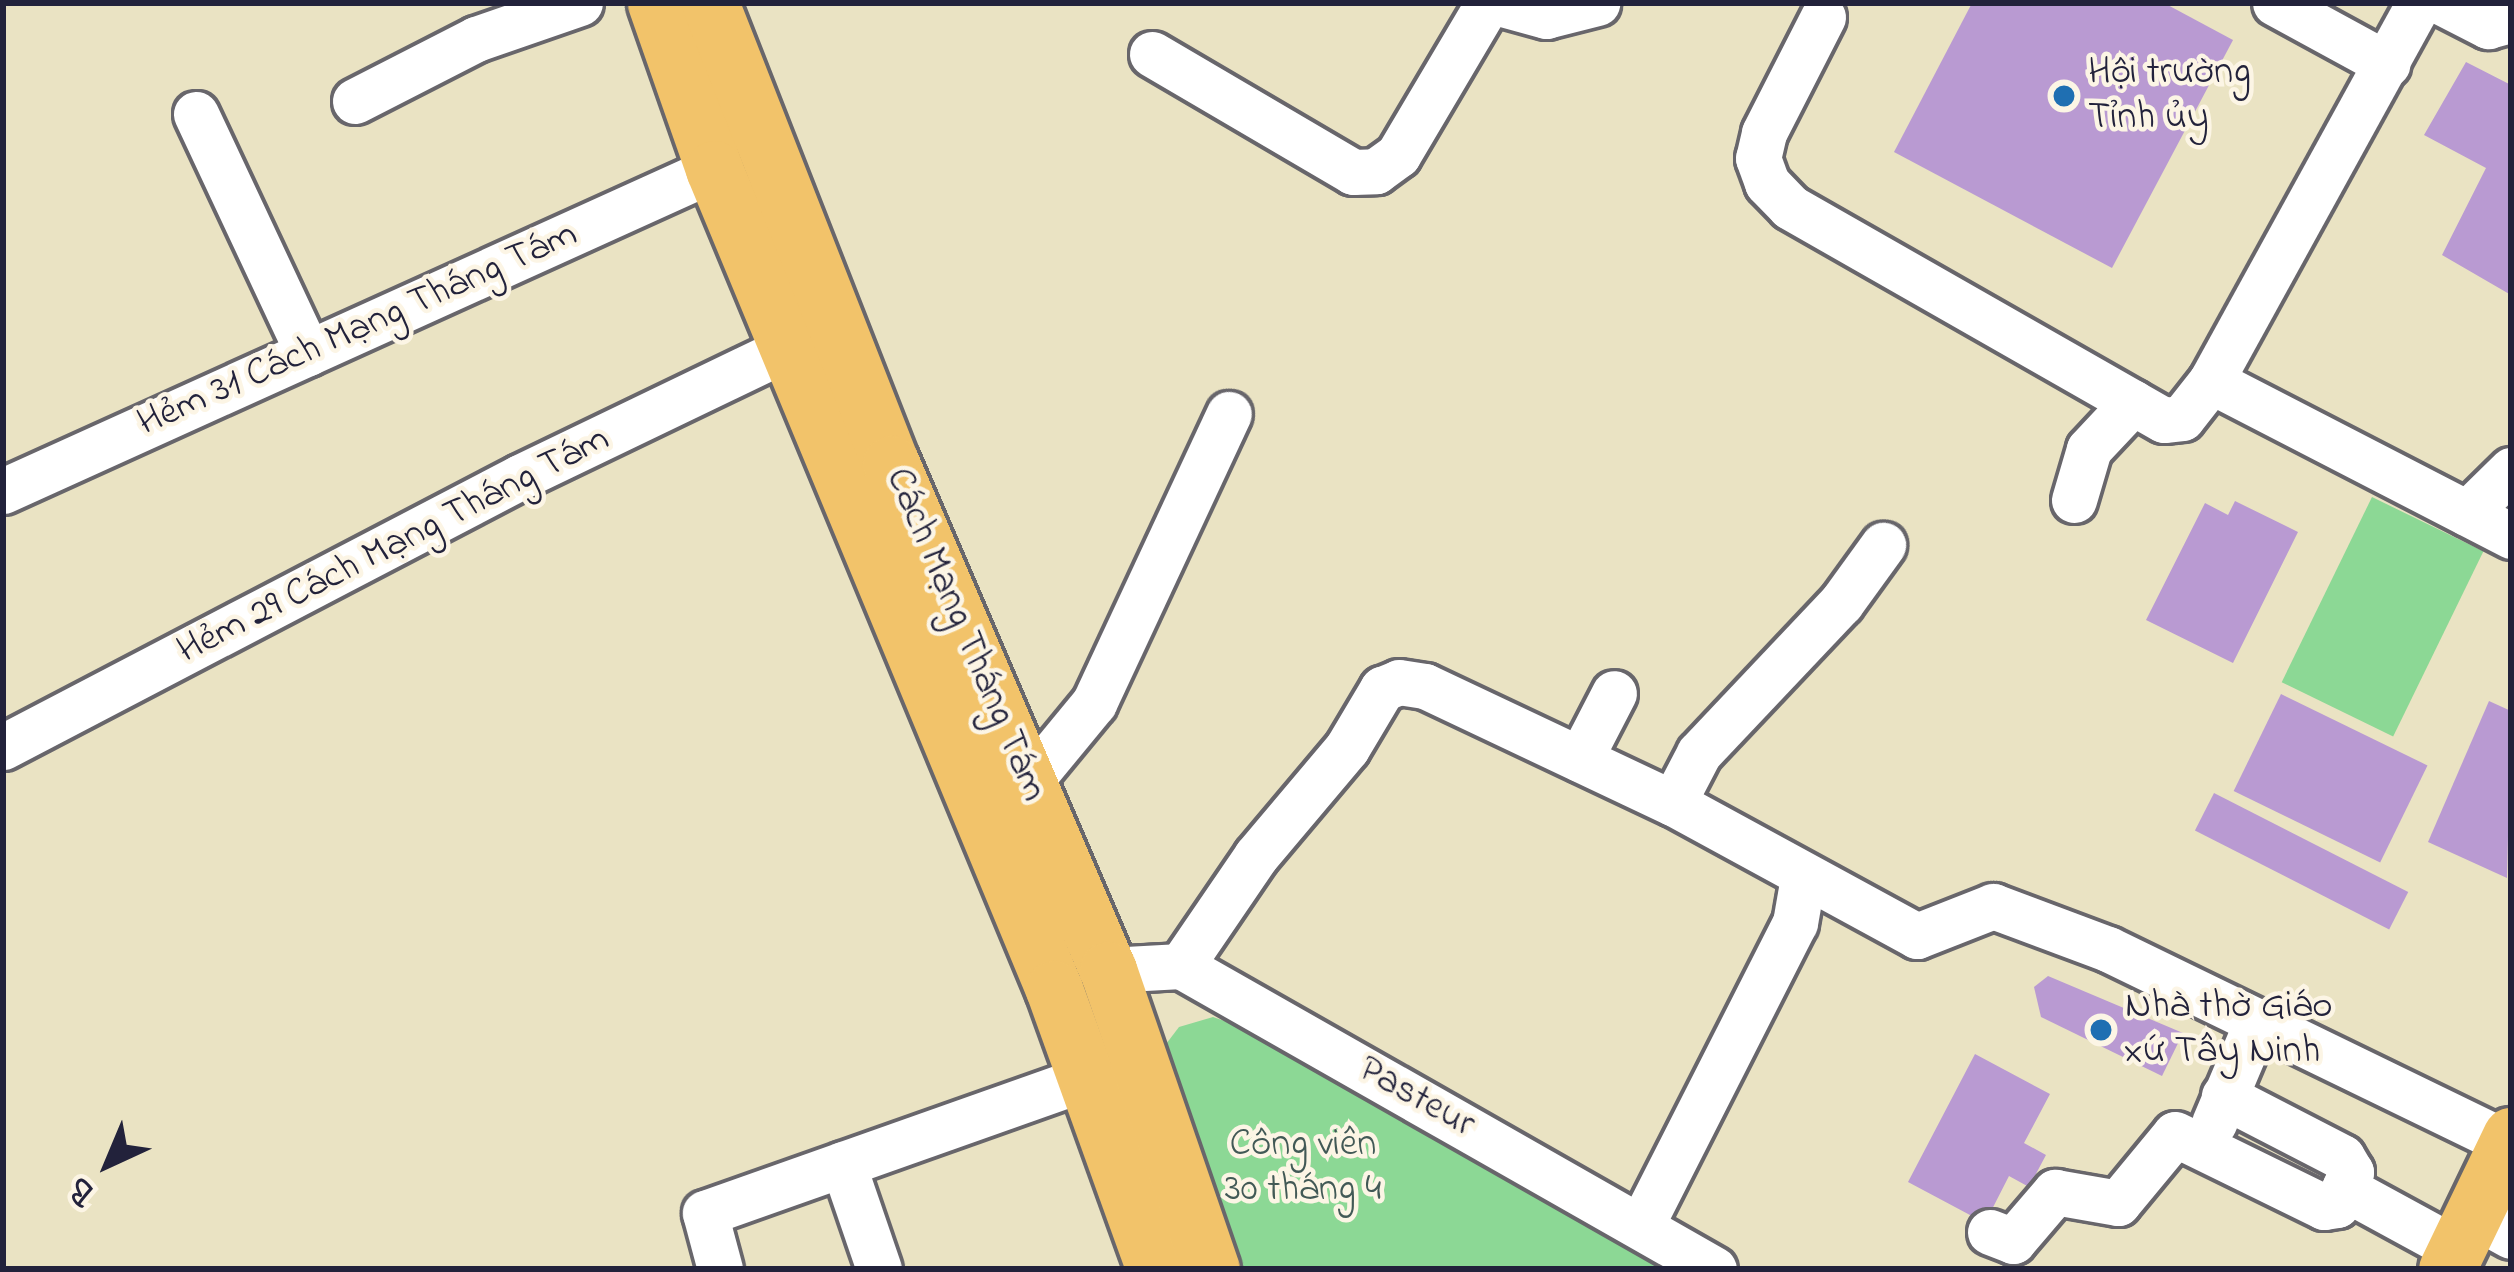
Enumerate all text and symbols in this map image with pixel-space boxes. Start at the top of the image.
place label: Hội trường Tỉnh ủy [2088,51,2251,142]
marker: Hội trường Tỉnh ủy [2051,83,2077,109]
street label: Hẻm 31 Cách Mạng Tháng Tám [131,212,585,448]
street label: Hẻm 29 Cách Mạng Tháng Tám [170,417,618,675]
street label: Cách Mạng Tháng Tám [874,461,1056,809]
place label: Nhà thờ Giáo xứ Tây Ninh [2125,985,2332,1076]
marker: Nhà thờ Giáo xứ Tây Ninh [2088,1017,2114,1043]
street label: Pasteur [1350,1047,1482,1149]
north arrow [48,1104,168,1224]
park label: Công viên 30 tháng 4 [1225,1123,1381,1214]
text: B [58,1165,108,1215]

